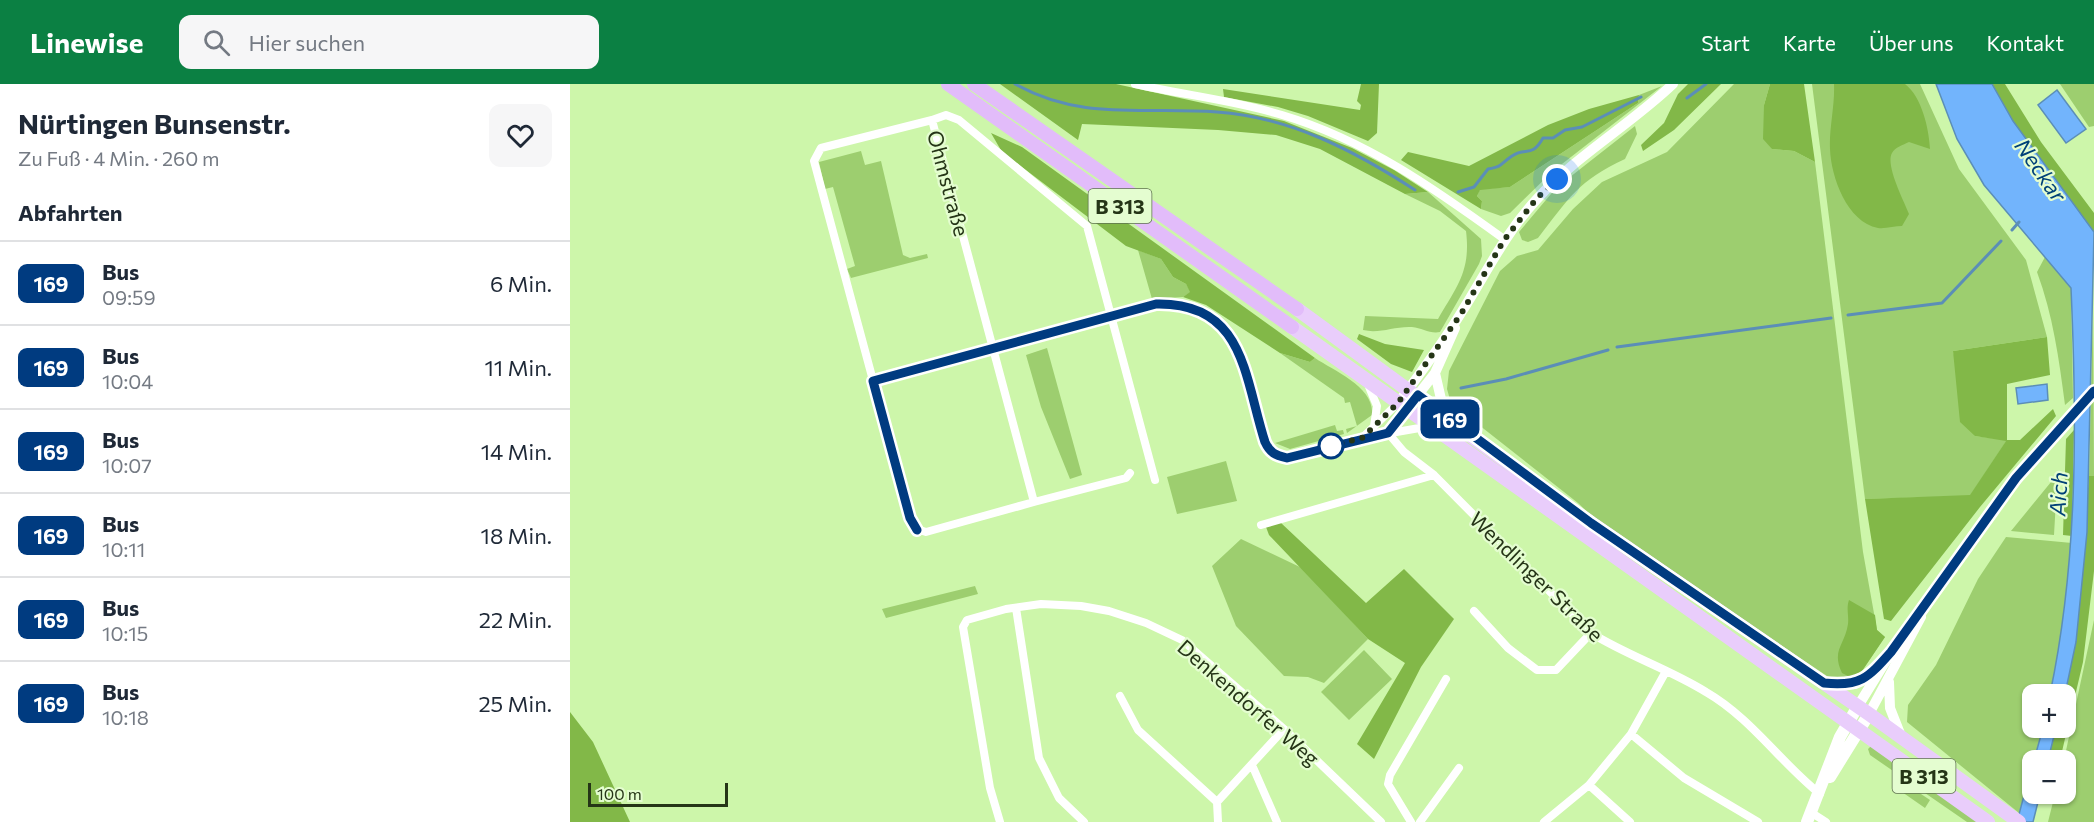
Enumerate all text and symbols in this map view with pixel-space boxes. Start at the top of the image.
search box [179,15,599,69]
text: Linewise [30,25,143,59]
icon: search [200,26,233,59]
text: Hier suchen [248,29,365,56]
text: Start [1701,30,1750,55]
text: Karte [1783,30,1836,55]
text: Über uns [1869,30,1953,55]
text: Kontakt [1986,30,2064,55]
button: heart [489,104,552,167]
text: Nürtingen Bunsenstr. [18,106,291,140]
street label: Ohmstraße [923,127,975,239]
water label: Neckar [2010,133,2073,208]
text: Zu Fuß · 4 Min. · 260 m [18,146,219,170]
your location [1542,164,1572,194]
road number: B 313 [1088,189,1152,223]
text: Abfahrten [18,199,122,226]
text: Bus [102,258,139,285]
text: 6 Min. [490,270,552,297]
text: 169 [33,271,69,296]
text: 09:59 [102,285,156,309]
text: Bus [102,342,139,369]
text: 11 Min. [484,354,552,381]
text: 169 [33,355,69,380]
text: 10:04 [102,369,153,393]
line badge: 169 [1416,400,1484,438]
text: 169 [1432,407,1468,432]
text: Bus [102,426,139,453]
unlabelled marker [1318,433,1344,459]
text: 14 Min. [481,438,552,465]
text: 169 [33,439,69,464]
text: 10:07 [102,453,152,477]
water label: Aich [2043,471,2073,518]
street label: Wendlinger Straße [1465,506,1609,646]
text: Bus [102,510,139,537]
text: 18 Min. [481,522,552,549]
text: 169 [33,523,69,548]
text: 10:11 [102,537,145,561]
text: Bus [102,594,139,621]
text: 22 Min. [479,606,552,633]
text: 169 [33,607,69,632]
text: 10:15 [102,621,148,645]
street label: Denkendorfer Weg [1173,634,1325,770]
text: Bus [102,678,139,705]
map controls [2022,684,2076,804]
button: + [2022,684,2076,738]
text: 25 Min. [478,690,552,717]
text: 169 [33,691,69,716]
text: 10:18 [102,705,149,729]
button: − [2022,750,2076,804]
road number: B 313 [1892,759,1956,793]
scale bar [588,780,728,808]
text: 100 m [597,784,642,803]

